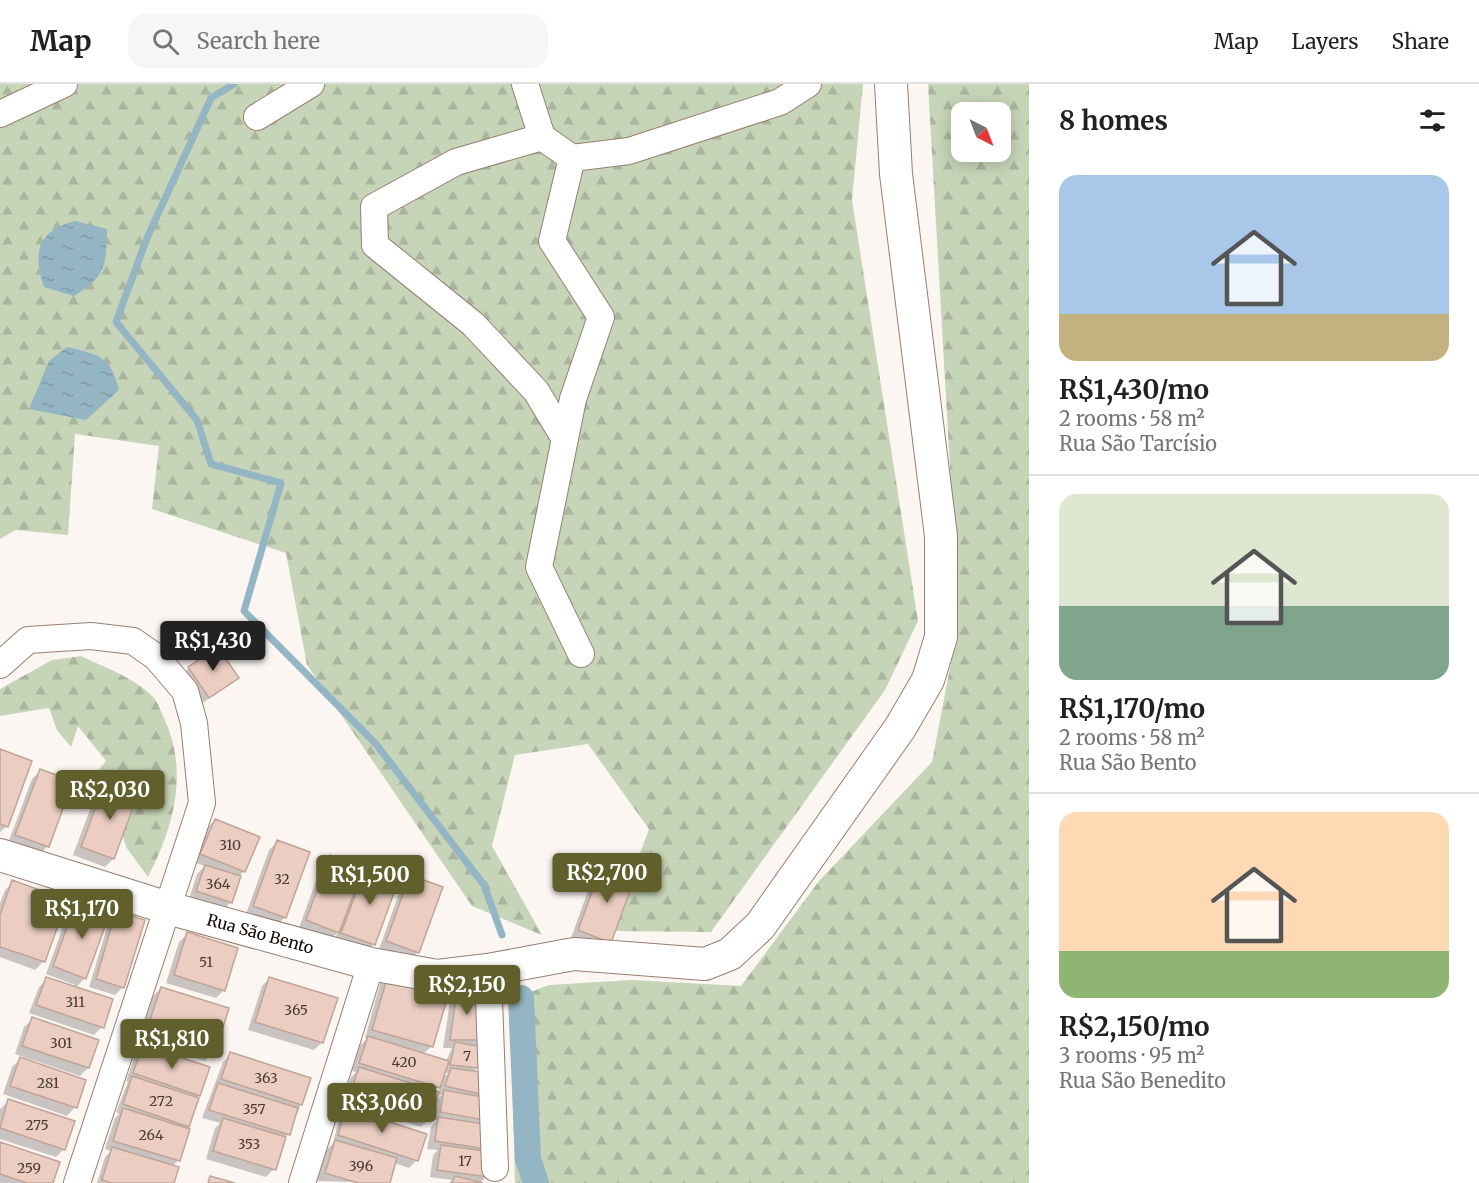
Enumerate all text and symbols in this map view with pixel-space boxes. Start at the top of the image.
search box [128,14,548,68]
text: Map [30,23,92,59]
icon: search [149,25,182,58]
text: Search here [197,27,320,55]
text: Map [1214,28,1259,55]
text: Layers [1292,28,1359,55]
text: Share [1392,28,1449,55]
north arrow [951,102,1011,162]
map controls [951,102,1011,162]
text: 8 homes [1059,104,1168,137]
icon: filters [1416,104,1449,137]
icon: home [1200,214,1308,322]
text: R$1,430/mo [1059,373,1209,406]
text: 2 rooms · 58 m² [1059,406,1205,431]
text: Rua São Tarcísio [1059,431,1217,456]
icon: home [1200,533,1308,641]
pin: R$1,430 [158,621,268,672]
text: R$1,430 [174,628,252,653]
text: R$1,170/mo [1059,692,1205,725]
text: 2 rooms · 58 m² [1059,725,1205,750]
text: Rua São Bento [1059,750,1196,775]
pin: R$2,030 [55,770,165,821]
text: R$2,030 [70,777,150,802]
house number: 310 [219,836,241,854]
icon: home [1200,851,1308,959]
pin: R$2,700 [552,853,662,904]
pin: R$1,500 [315,855,425,906]
text: R$2,700 [567,860,647,885]
text: R$1,500 [330,862,410,887]
house number: 32 [274,870,290,888]
house number: 364 [206,875,231,893]
pin: R$1,170 [27,889,137,940]
text: R$1,170 [45,896,119,921]
street label: Rua São Bento [205,909,316,958]
house number: 51 [199,953,213,971]
pin: R$2,150 [412,965,522,1016]
text: R$2,150 [428,972,506,997]
house number: 311 [65,993,85,1011]
house number: 365 [284,1001,308,1019]
text: R$2,150/mo [1059,1010,1210,1043]
pin: R$1,810 [117,1019,227,1070]
text: R$1,810 [134,1026,210,1051]
house number: 301 [50,1034,72,1052]
text: 3 rooms · 95 m² [1059,1043,1204,1068]
house number: 7 [463,1047,471,1065]
house number: 420 [392,1053,416,1071]
text: Rua São Benedito [1059,1068,1226,1093]
house number: 363 [254,1069,278,1087]
house number: 281 [37,1074,59,1092]
pin: R$3,060 [327,1083,437,1134]
text: R$3,060 [341,1090,423,1115]
house number: 272 [149,1092,173,1110]
house number: 357 [243,1100,265,1118]
house number: 275 [25,1116,49,1134]
house number: 264 [138,1126,164,1144]
house number: 353 [238,1135,260,1153]
house number: 17 [458,1152,472,1170]
house number: 396 [349,1157,373,1175]
house number: 259 [17,1159,41,1177]

